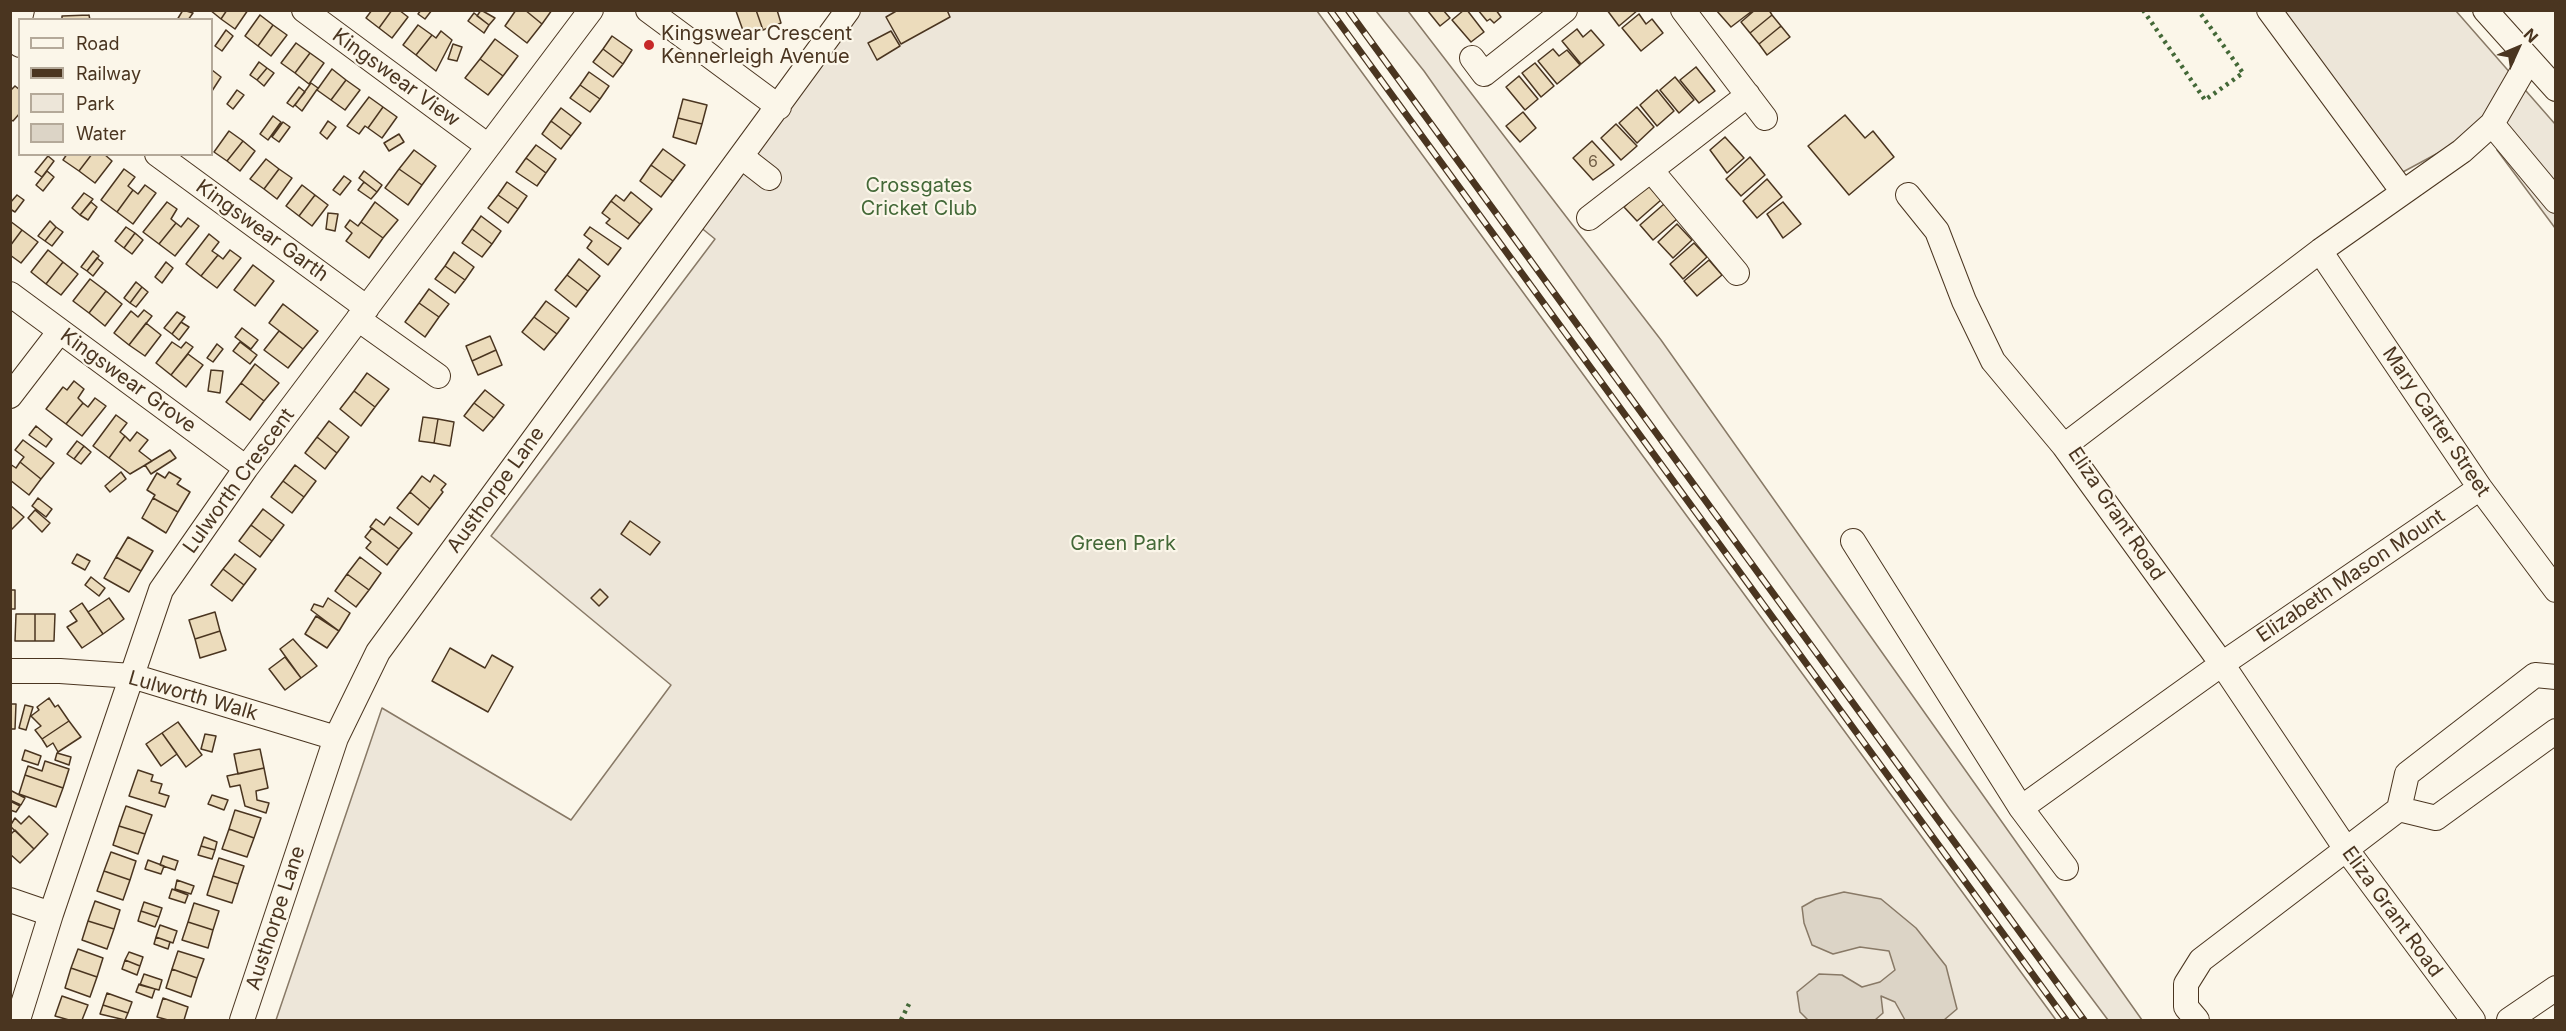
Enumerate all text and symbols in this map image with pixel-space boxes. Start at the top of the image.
legend [18,18,213,156]
north arrow [2488,18,2548,78]
place label: Kingswear Crescent Kennerleigh Avenue [661,22,852,69]
street label: Kingswear View [328,24,464,132]
text: N [2520,24,2542,47]
text: Road [76,33,119,54]
marker: Kingswear Crescent Kennerleigh Avenue [642,38,656,52]
text: Railway [76,63,141,84]
text: Park [76,93,115,114]
text: Water [76,123,126,144]
house number: 6 [1588,152,1598,172]
park label: Crossgates Cricket Club [861,174,977,221]
street label: Kingswear Garth [191,175,333,287]
street label: Kingswear Grove [56,324,200,438]
street label: Mary Carter Street [2377,343,2495,501]
street label: Lulworth Crescent [178,404,300,558]
street label: Austhorpe Lane [442,422,550,558]
street label: Eliza Grant Road [2063,443,2169,585]
street label: Elizabeth Mason Mount [2253,504,2449,648]
park label: Green Park [1070,532,1176,556]
street label: Lulworth Walk [126,666,260,726]
street label: Eliza Grant Road [2337,842,2447,982]
street label: Austhorpe Lane [241,843,311,993]

